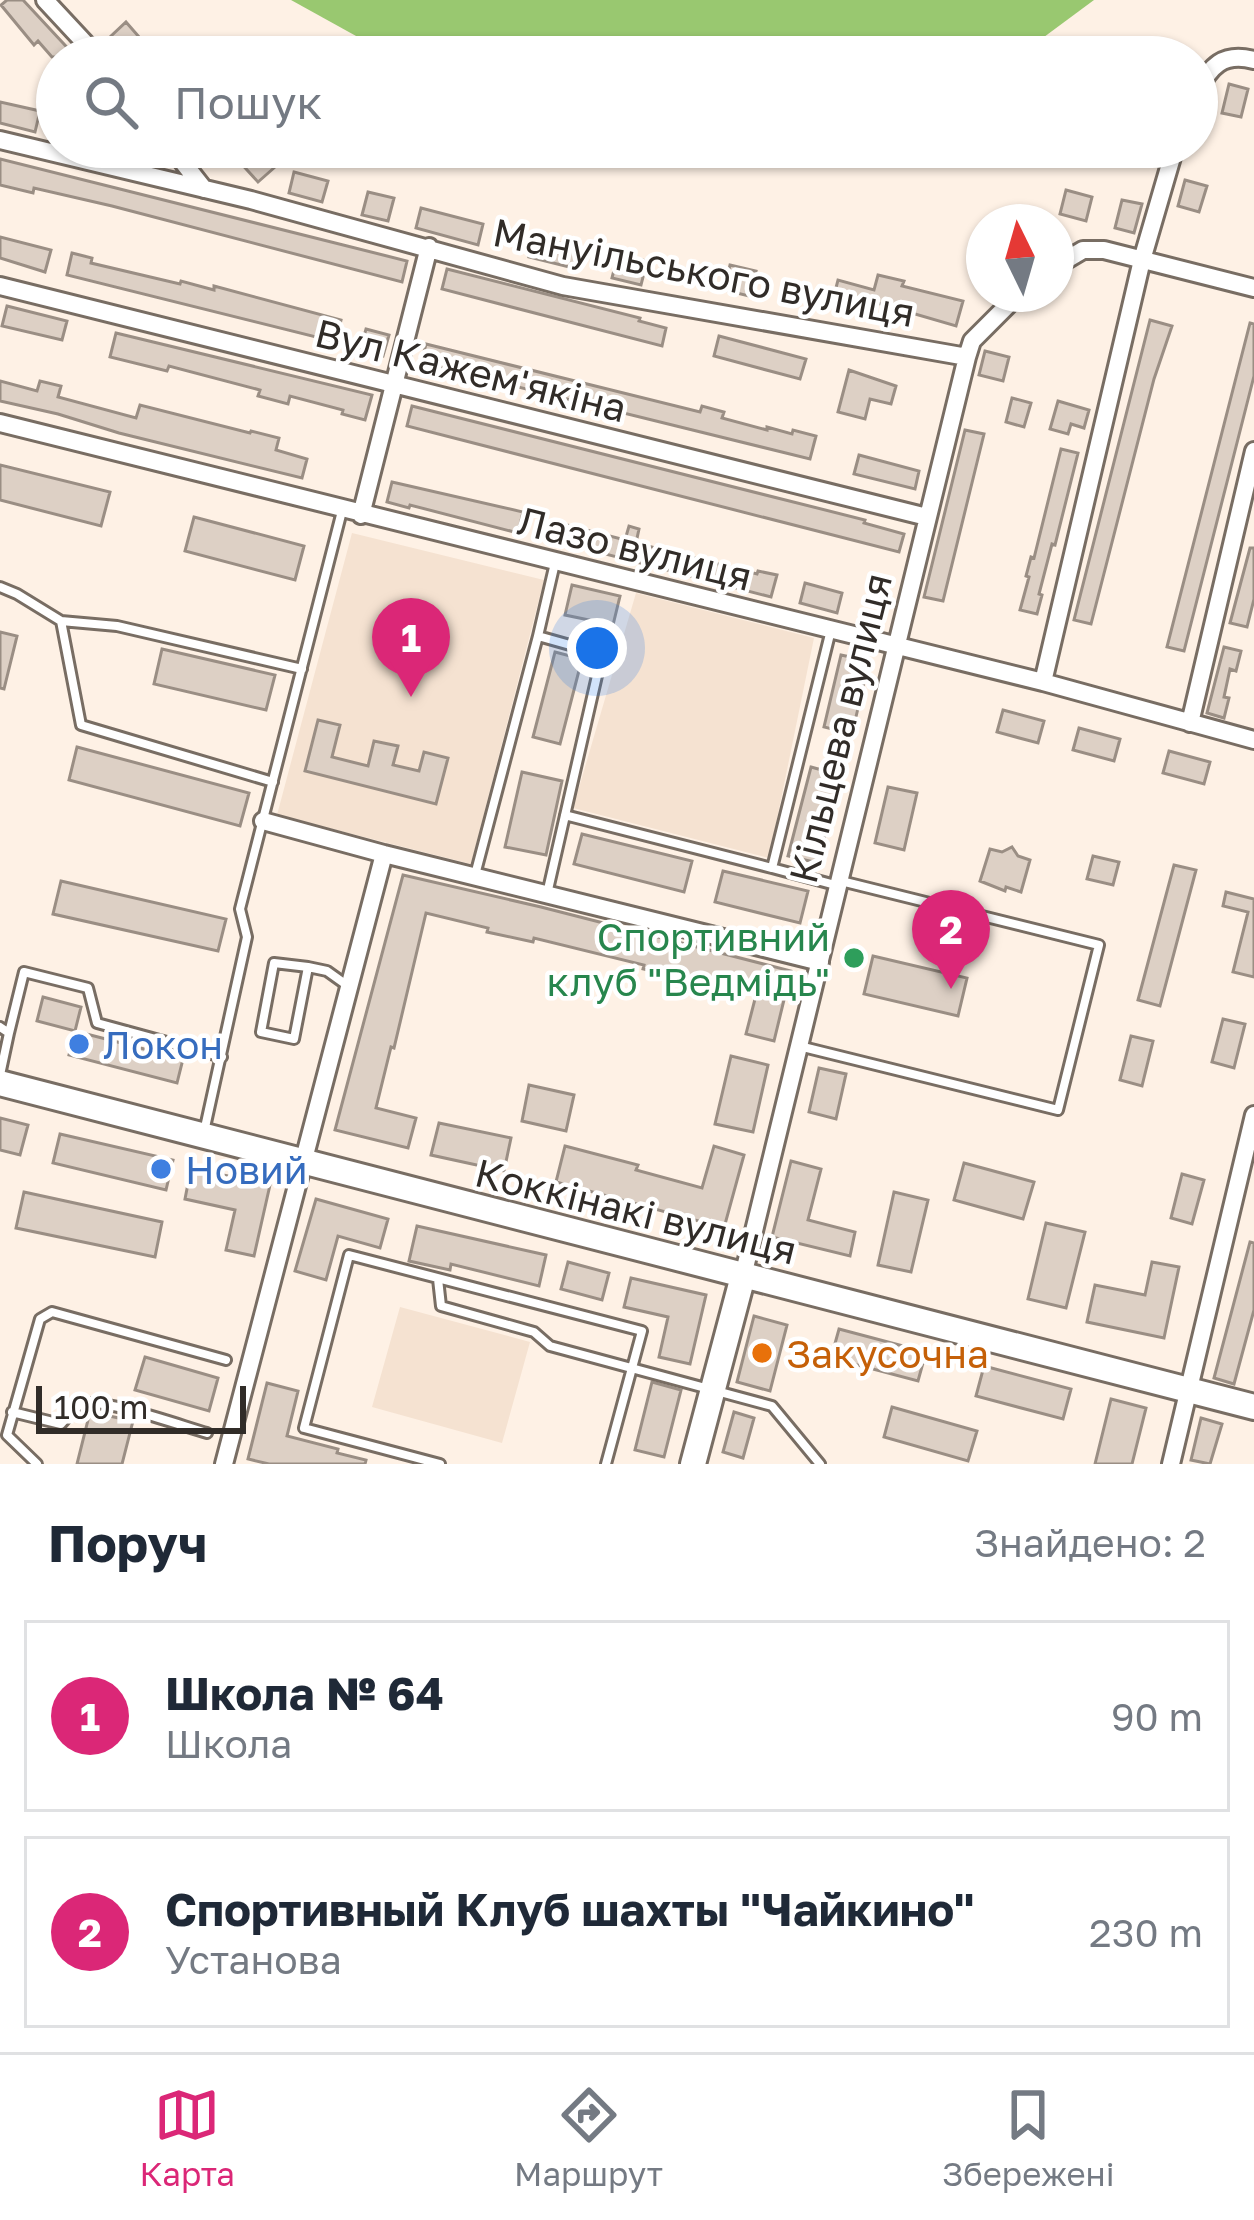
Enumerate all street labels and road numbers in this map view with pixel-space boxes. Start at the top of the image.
street label: Мануільського вулиця [489,208,919,336]
street label: Вул Кажем'якіна [311,309,631,431]
street label: Лазо вулиця [513,496,757,600]
street label: Кільцева вулиця [779,568,901,888]
street label: Коккінакі вулиця [471,1148,801,1274]

